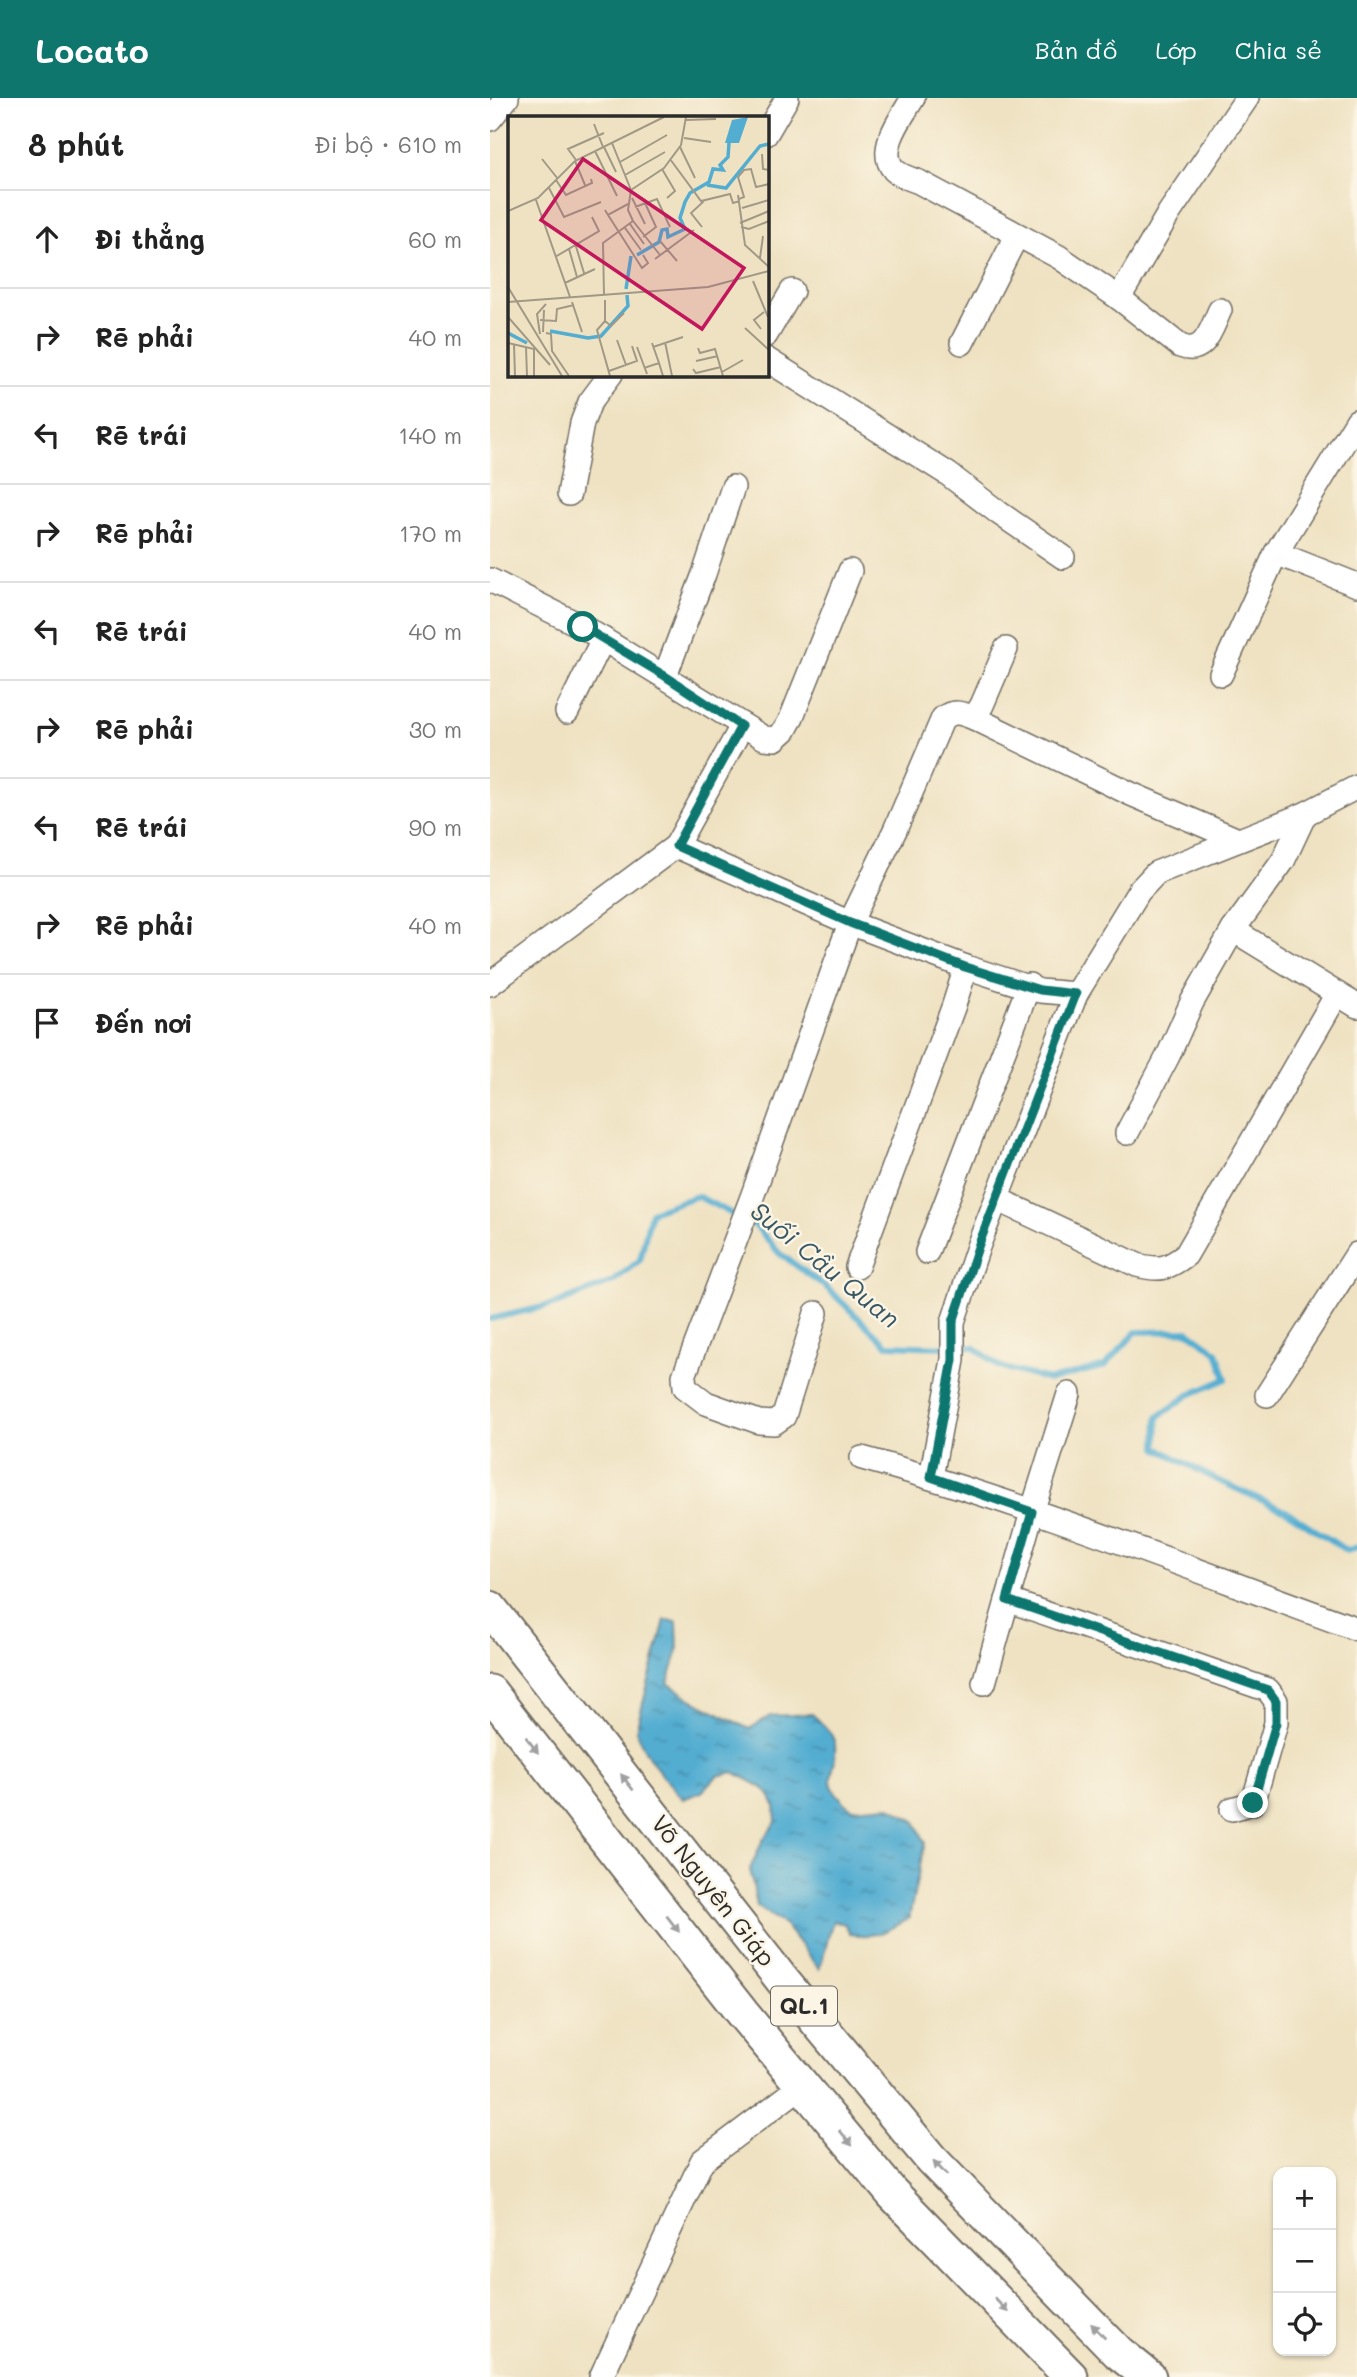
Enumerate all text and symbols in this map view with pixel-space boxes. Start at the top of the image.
text: Locato [35,28,149,71]
text: Bản đồ [1035,34,1117,65]
text: Lớp [1155,34,1197,65]
text: Chia sẻ [1235,34,1322,65]
inset map [508,116,768,376]
text: 8 phút [28,124,124,164]
text: Đi bộ · 610 m [314,129,462,159]
icon: ahead [28,220,66,258]
text: Đi thẳng [95,222,205,256]
text: 60 m [408,224,462,254]
icon: right [28,318,66,356]
text: Rẽ phải [95,320,194,354]
text: 40 m [409,322,462,352]
icon: left [28,416,66,454]
text: Rẽ trái [95,418,188,452]
text: 140 m [398,420,462,450]
icon: right [28,514,66,552]
text: Rẽ phải [95,516,194,550]
text: 170 m [399,518,462,548]
route start [567,611,598,642]
icon: left [28,612,66,650]
text: Rẽ trái [95,614,188,648]
text: 40 m [409,616,462,646]
icon: right [28,710,66,748]
text: Rẽ phải [95,712,194,746]
text: 30 m [409,714,462,744]
icon: left [28,808,66,846]
text: Rẽ trái [95,810,188,844]
text: 90 m [409,812,462,842]
icon: right [28,906,66,944]
text: Rẽ phải [95,908,194,942]
text: 40 m [409,910,462,940]
icon: arrive [28,1004,66,1042]
text: Đến nơi [95,1006,193,1040]
water label: Suối Cầu Quan [744,1193,907,1335]
one-way arrow [525,1736,540,1754]
one-way arrow [620,1773,634,1791]
route end [1237,1787,1268,1818]
street label: Võ Nguyên Giáp [645,1808,783,1972]
one-way arrow [665,1915,679,1933]
road number: QL.1 [771,1986,837,2025]
one-way arrow [838,2129,853,2146]
one-way arrow [932,2160,948,2177]
map controls [1273,2167,1336,2356]
button: + [1273,2167,1336,2230]
button: − [1273,2230,1336,2293]
button: locate [1273,2293,1336,2356]
one-way arrow [992,2296,1009,2313]
one-way arrow [1090,2323,1107,2340]

